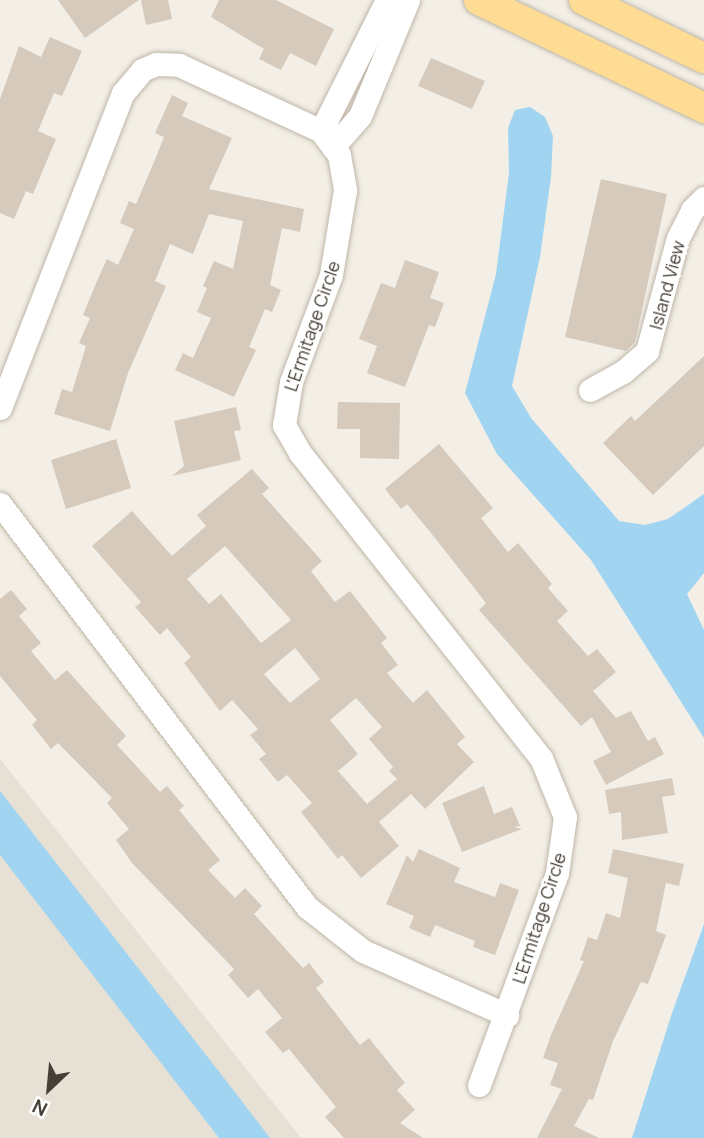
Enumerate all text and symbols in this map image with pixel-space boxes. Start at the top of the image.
street label: Island View [645,238,689,332]
street label: L'Ermitage Circle [280,258,344,394]
street label: L'Ermitage Circle [508,850,570,986]
north arrow [14,1054,84,1124]
text: N [28,1093,52,1123]

